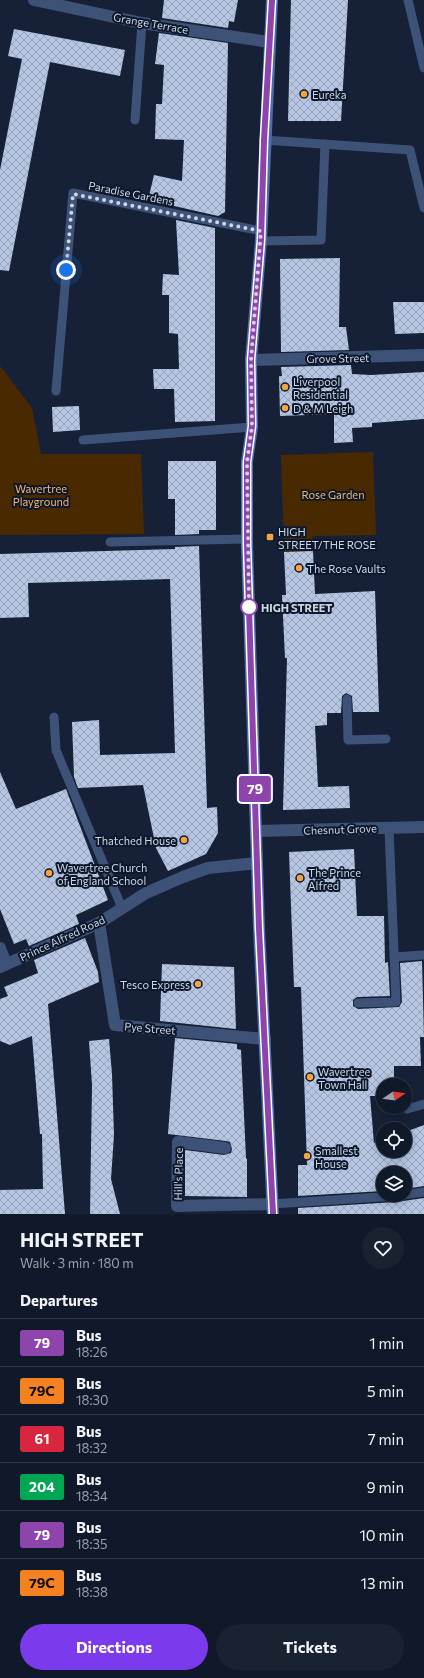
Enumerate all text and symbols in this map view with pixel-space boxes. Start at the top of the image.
street label: Grange Terrace [113,10,190,36]
place label: Eureka [312,88,346,101]
marker: Eureka [299,89,309,99]
street label: Paradise Gardens [87,178,175,208]
your location [56,260,76,280]
street label: Grove Street [306,351,370,365]
place label: Liverpool Residential [293,375,348,401]
marker: Liverpool Residential [280,382,290,392]
place label: D & M Leigh [293,402,353,415]
marker: D & M Leigh [280,403,290,413]
park label: Wavertree Playground [13,482,69,508]
park label: Rose Garden [302,488,364,501]
place label: HIGH STREET/THE ROSE [278,525,376,551]
marker: HIGH STREET/THE ROSE [265,532,275,542]
place label: The Rose Vaults [307,562,386,575]
marker: The Rose Vaults [294,563,304,573]
marker: HIGH STREET [240,598,258,616]
place label: HIGH STREET [261,601,332,614]
line badge: 79 [237,776,273,802]
text: 79 [247,780,263,797]
street label: Chesnut Grove [303,821,377,837]
place label: Thatched House [95,834,176,847]
marker: Thatched House [179,835,189,845]
place label: Wavertree Church of England School [57,861,147,887]
place label: The Prince Alfred [308,866,361,892]
marker: Wavertree Church of England School [44,868,54,878]
marker: The Prince Alfred [295,873,305,883]
street label: Prince Alfred Road [17,913,107,963]
place label: Tesco Express [120,978,190,991]
marker: Tesco Express [193,979,203,989]
street label: Pye Street [124,1019,177,1037]
place label: Wavertree Town Hall [318,1065,370,1091]
marker: Wavertree Town Hall [305,1072,315,1082]
north arrow [376,1078,412,1114]
map controls [376,1078,412,1202]
button: locate [376,1122,412,1158]
place label: Smallest House [315,1144,358,1170]
street label: Hill's Place [171,1147,185,1200]
marker: Smallest House [302,1151,312,1161]
button: layers [376,1166,412,1202]
button: heart [362,1227,404,1269]
text: HIGH STREET [20,1228,143,1251]
text: Walk · 3 min · 180 m [20,1255,134,1271]
text: Departures [20,1291,98,1309]
text: Bus [76,1326,101,1344]
text: 79 [34,1334,50,1351]
text: 1 min [369,1334,404,1352]
text: 18:26 [76,1344,108,1360]
text: Bus [76,1374,101,1392]
text: 79C [29,1382,55,1399]
text: 5 min [367,1382,404,1400]
text: 18:30 [76,1392,108,1408]
text: Bus [76,1422,101,1440]
text: 61 [35,1430,49,1447]
text: 7 min [368,1430,404,1448]
text: 18:32 [76,1440,107,1456]
text: Bus [76,1470,101,1488]
text: 204 [29,1478,55,1495]
text: 9 min [366,1478,404,1496]
text: 18:34 [76,1488,108,1504]
text: Bus [76,1518,101,1536]
text: 79 [34,1526,50,1543]
text: 10 min [359,1526,404,1544]
text: 18:35 [76,1536,107,1552]
text: Bus [76,1566,101,1584]
text: 79C [29,1574,55,1591]
text: 13 min [361,1574,404,1592]
text: 18:38 [76,1584,108,1600]
button: Directions [20,1624,208,1670]
button: Tickets [216,1624,404,1670]

